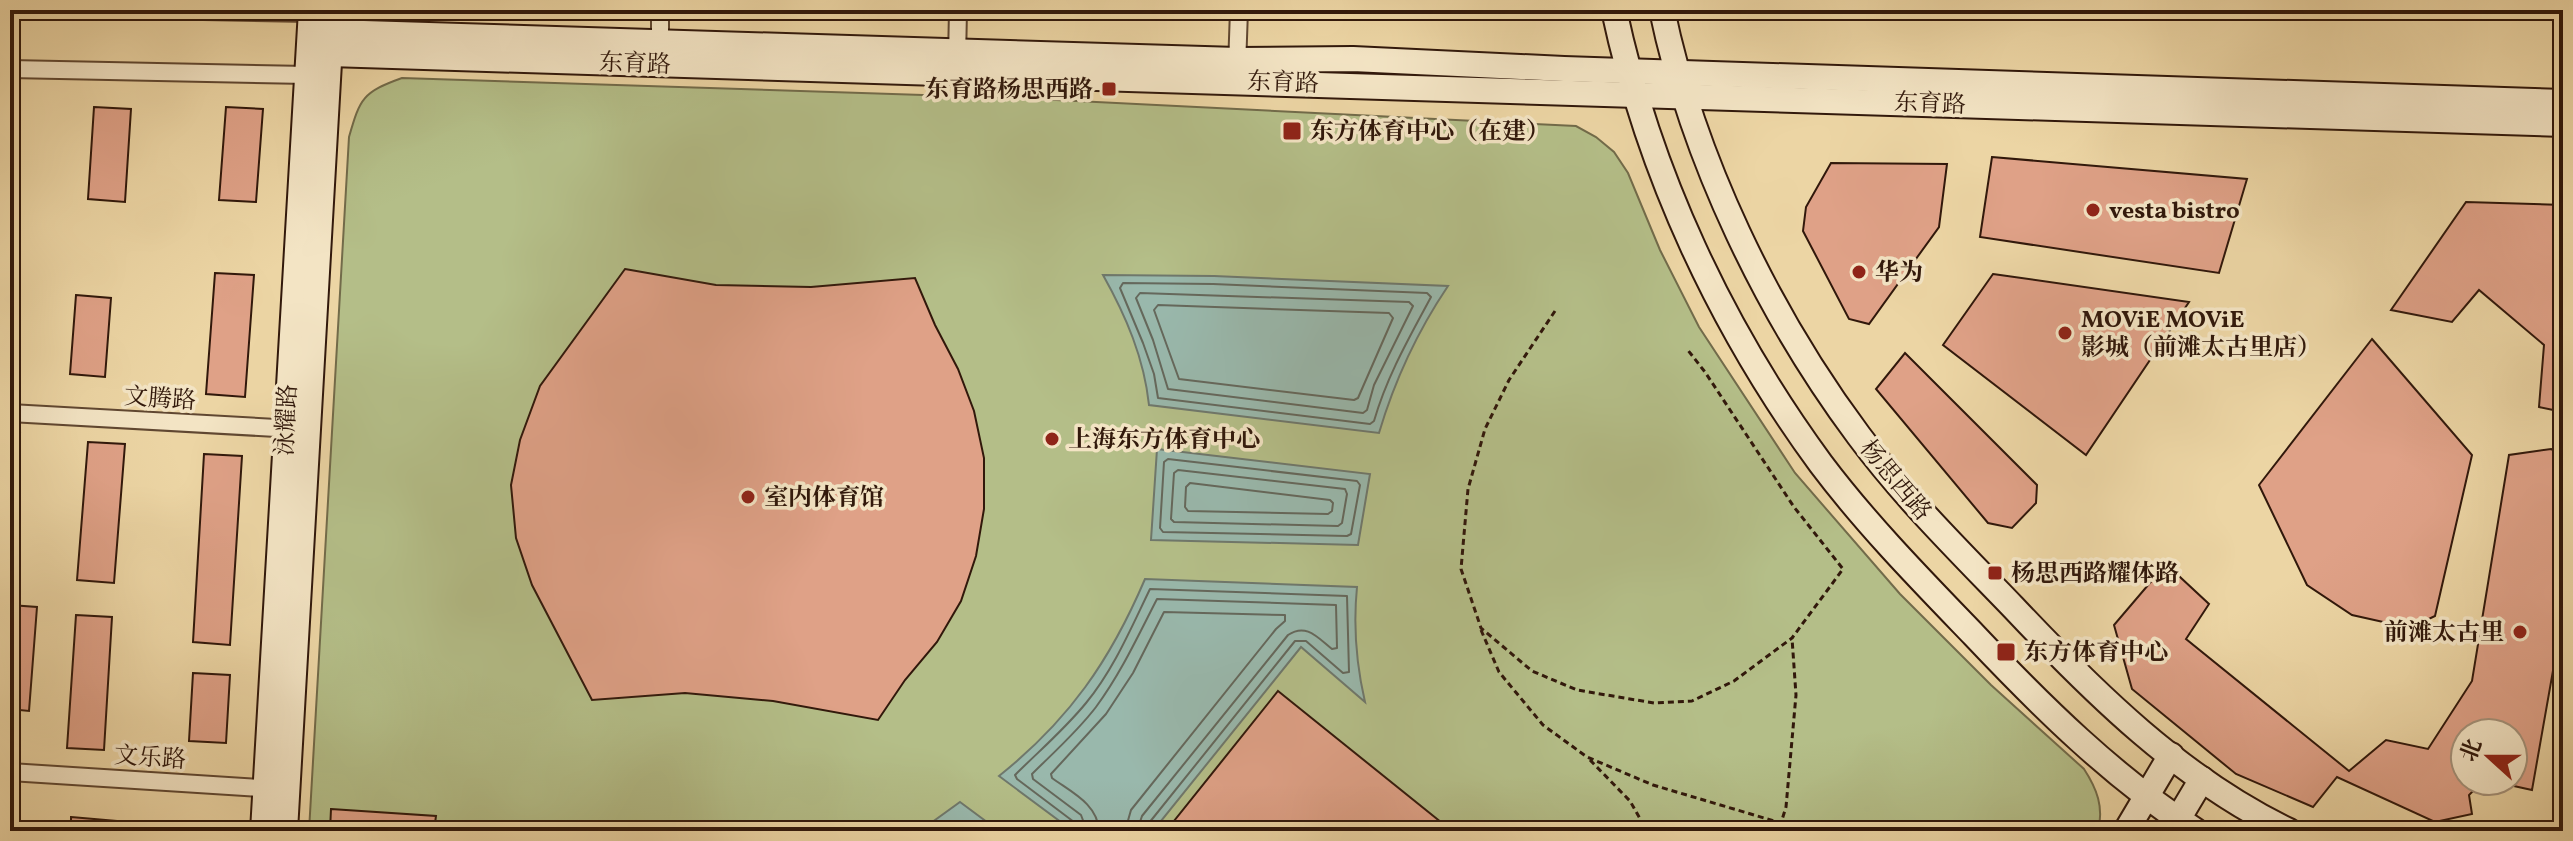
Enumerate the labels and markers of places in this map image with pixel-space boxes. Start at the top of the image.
place label: 东育路杨思西路 [925,74,1093,108]
marker: 东育路杨思西路 [1100,80,1118,98]
place label: 东方体育中心（在建） [1310,116,1550,150]
marker: 东方体育中心（在建） [1281,120,1303,142]
place label: vesta bistro [2109,195,2240,229]
marker: vesta bistro [2084,201,2102,219]
place label: 华为 [1875,257,1923,291]
marker: 华为 [1850,263,1868,281]
place label: MOViE MOViE 影城（前滩太古里店） [2081,304,2321,366]
marker: MOViE MOViE 影城（前滩太古里店） [2056,324,2074,342]
place label: 上海东方体育中心 [1068,424,1260,458]
marker: 上海东方体育中心 [1043,430,1061,448]
place label: 室内体育馆 [764,482,884,516]
marker: 室内体育馆 [739,488,757,506]
place label: 杨思西路耀体路 [2011,558,2179,592]
marker: 杨思西路耀体路 [1986,564,2004,582]
place label: 前滩太古里 [2384,617,2504,651]
marker: 前滩太古里 [2511,623,2529,641]
place label: 东方体育中心 [2024,637,2168,671]
marker: 东方体育中心 [1995,641,2017,663]

